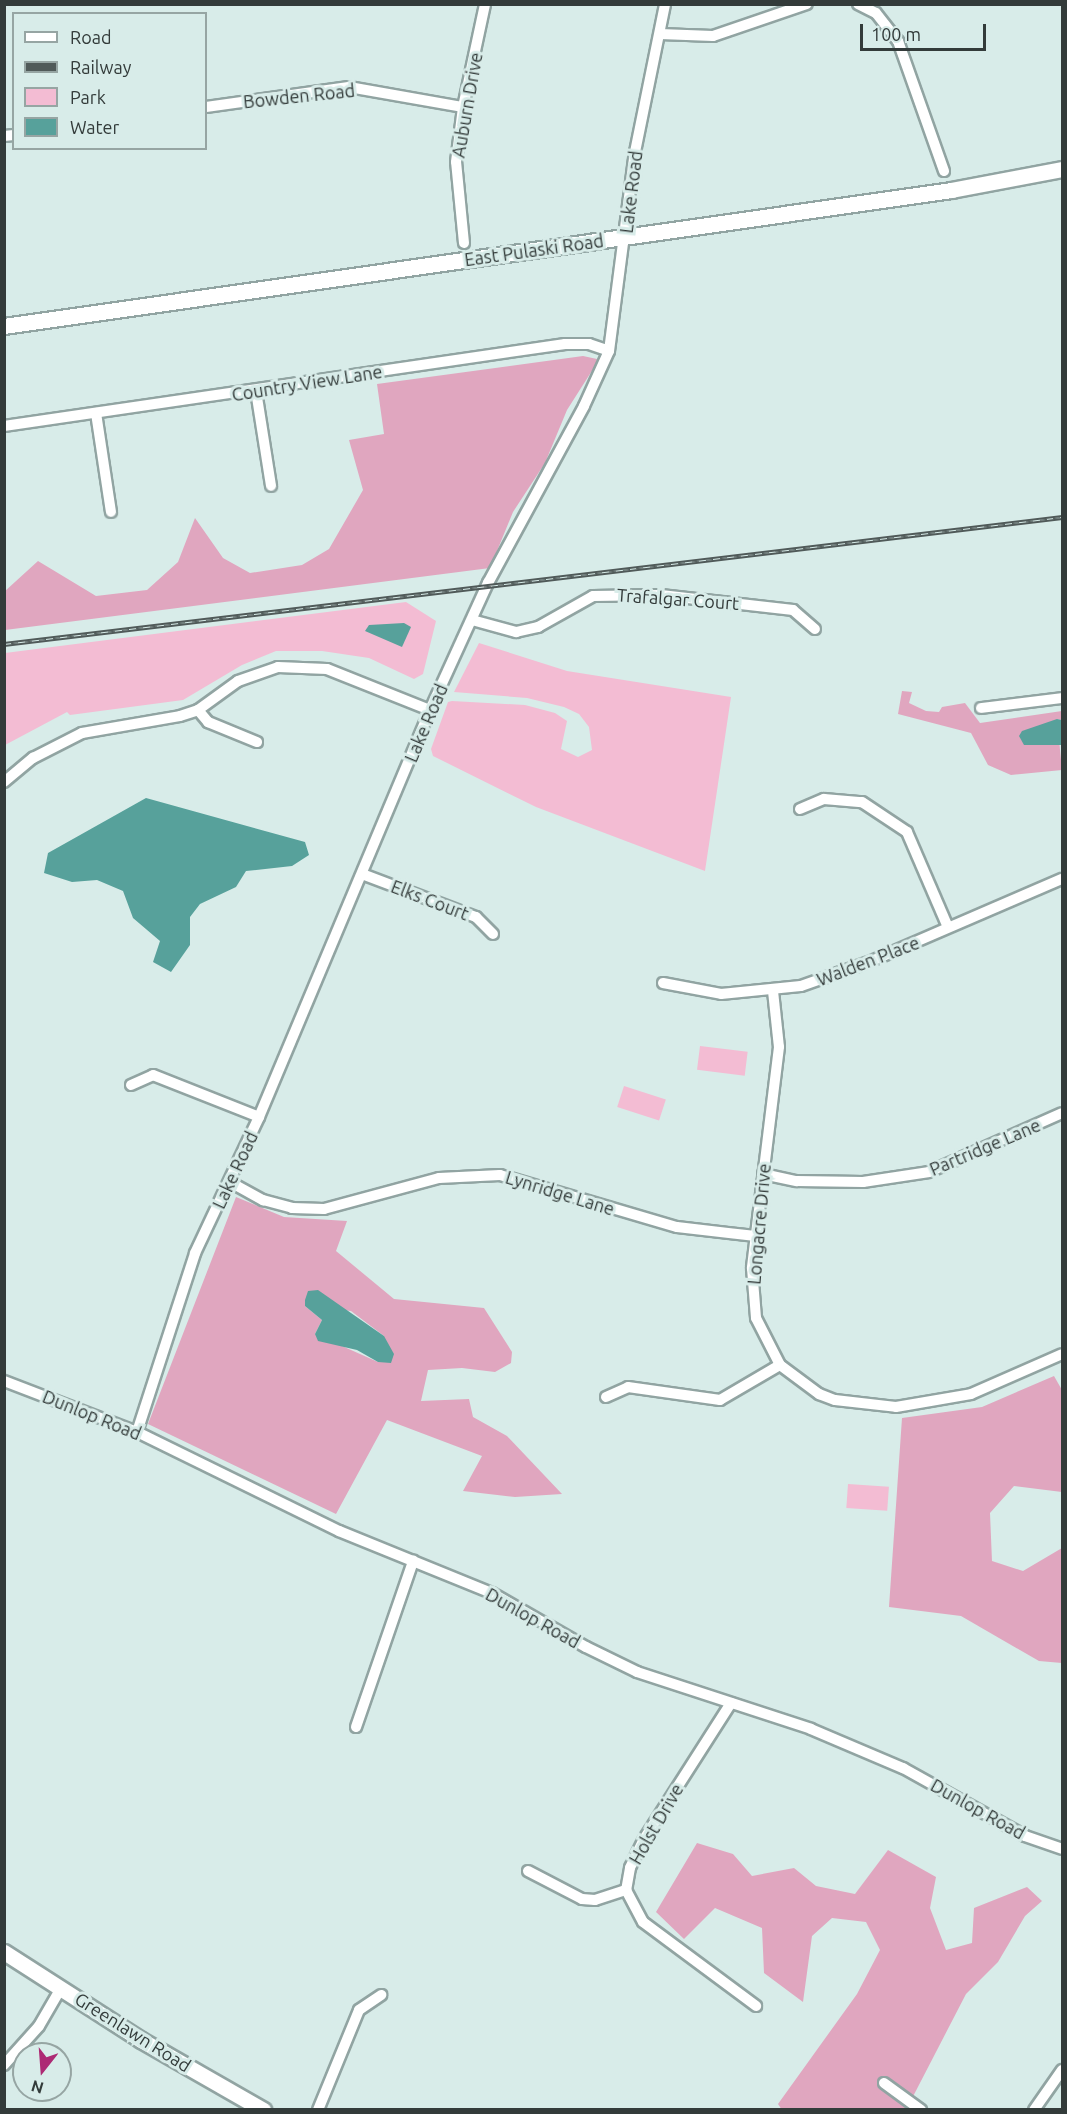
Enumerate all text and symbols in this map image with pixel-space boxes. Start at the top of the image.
legend [12,12,207,150]
scale bar [863,12,989,50]
text: 100 m [871,24,921,44]
text: Road [70,27,112,47]
street label: Auburn Drive [447,51,487,159]
text: Railway [70,57,131,77]
street label: Bowden Road [242,79,356,113]
text: Park [70,87,106,107]
text: Water [70,117,119,137]
street label: Lake Road [615,150,647,234]
street label: East Pulaski Road [463,230,605,270]
street label: Country View Lane [230,360,384,406]
street label: Trafalgar Court [616,584,740,614]
street label: Lake Road [400,681,452,765]
street label: Elks Court [388,875,472,925]
street label: Walden Place [814,932,922,990]
street label: Partridge Lane [926,1114,1044,1180]
street label: Lake Road [208,1128,262,1212]
street label: Longacre Drive [743,1163,775,1285]
street label: Lynridge Lane [503,1166,617,1220]
street label: Dunlop Road [39,1385,145,1445]
street label: Dunlop Road [482,1583,584,1653]
street label: Dunlop Road [927,1774,1029,1844]
street label: Holst Drive [624,1780,688,1868]
street label: Greenlawn Road [71,1988,195,2076]
north arrow [12,2042,72,2102]
text: N [29,2077,46,2098]

